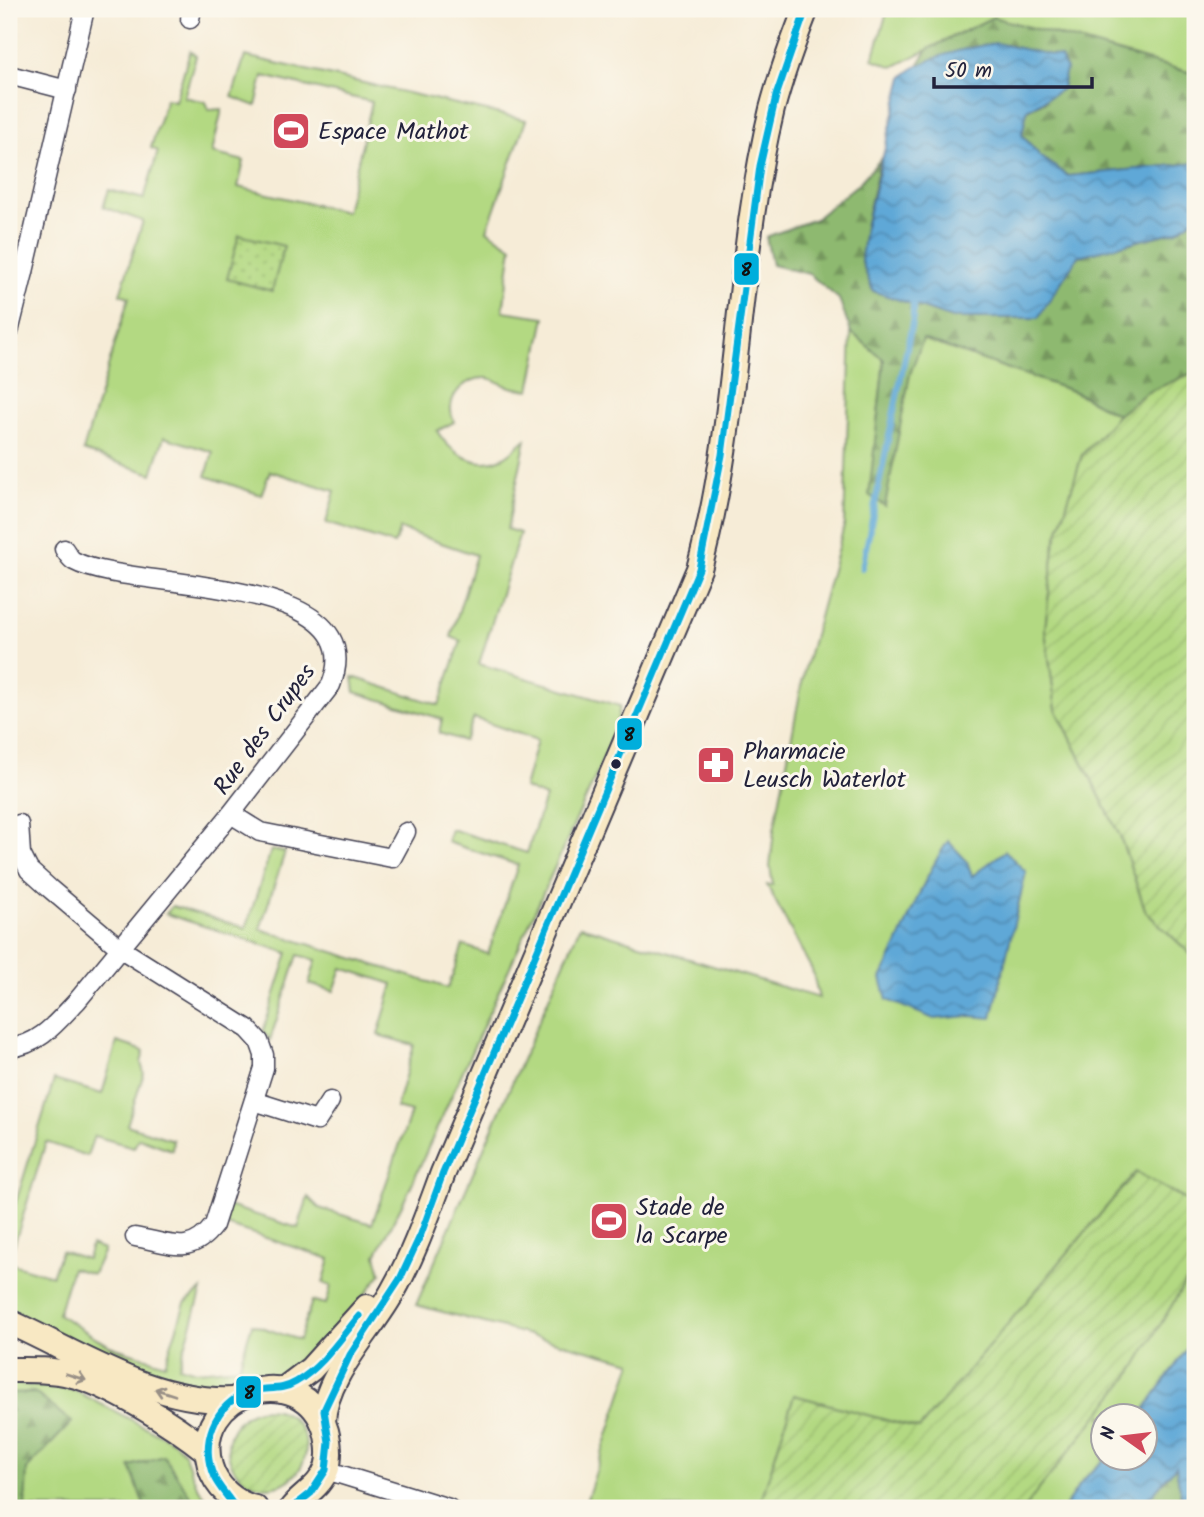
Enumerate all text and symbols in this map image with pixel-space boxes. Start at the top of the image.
scale bar [934,46,1092,90]
text: 50 m [945,55,992,88]
sports icon: Espace Mathot [270,110,312,152]
place label: Espace Mathot [318,113,469,152]
line badge: 8 [733,252,760,286]
text: 8 [740,256,752,286]
street label: Rue des Crupes [204,656,327,804]
line badge: 8 [616,717,643,751]
text: 8 [623,721,635,751]
place label: Pharmacie Leusch Waterlot [743,733,907,800]
pharmacy icon: Pharmacie Leusch Waterlot [695,744,737,786]
unlabelled marker [609,757,623,771]
place label: Stade de la Scarpe [636,1189,728,1256]
sports icon: Stade de la Scarpe [588,1200,630,1242]
one-way arrow [65,1371,87,1384]
line badge: 8 [235,1375,262,1409]
text: 8 [243,1379,255,1409]
one-way arrow [155,1385,177,1397]
north arrow [1088,1402,1158,1472]
text: N [1093,1424,1125,1443]

